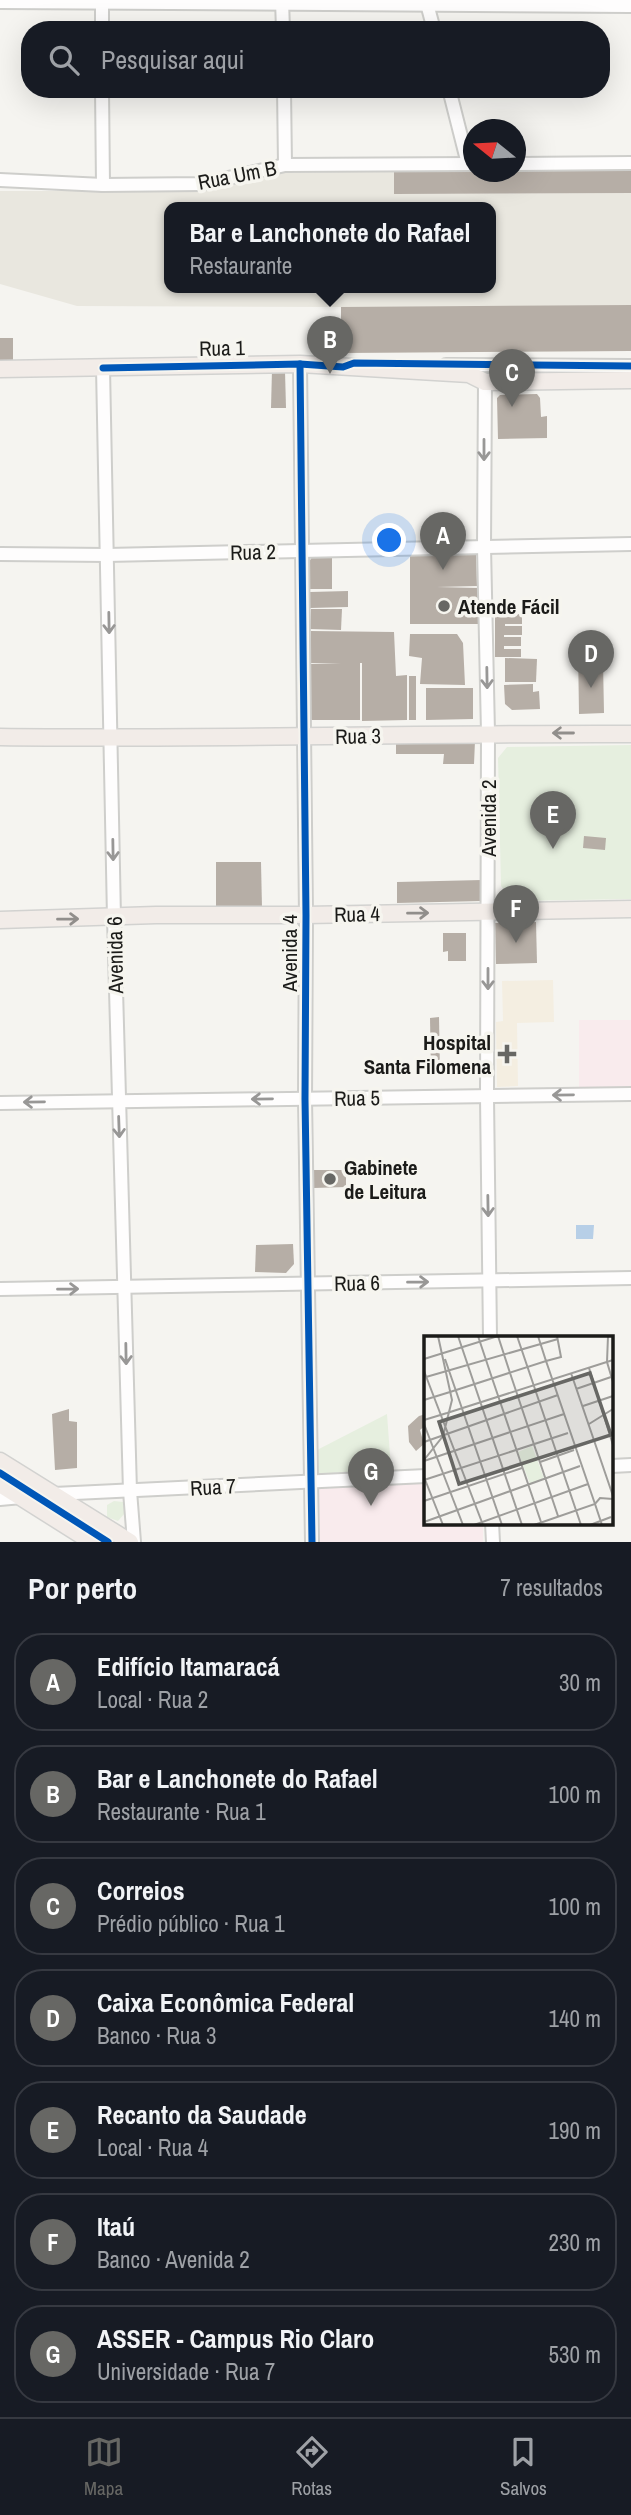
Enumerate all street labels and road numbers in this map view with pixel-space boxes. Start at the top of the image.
street label: Rua Um B [195,153,279,197]
street label: Rua 1 [199,333,246,363]
street label: Rua 2 [230,537,276,567]
street label: Rua 3 [335,721,381,751]
street label: Avenida 2 [474,779,503,858]
street label: Rua 4 [334,899,381,929]
street label: Avenida 4 [275,914,304,993]
street label: Avenida 6 [100,916,130,995]
street label: Rua 5 [334,1083,380,1113]
street label: Rua 6 [334,1268,380,1298]
street label: Rua 7 [189,1471,237,1503]

